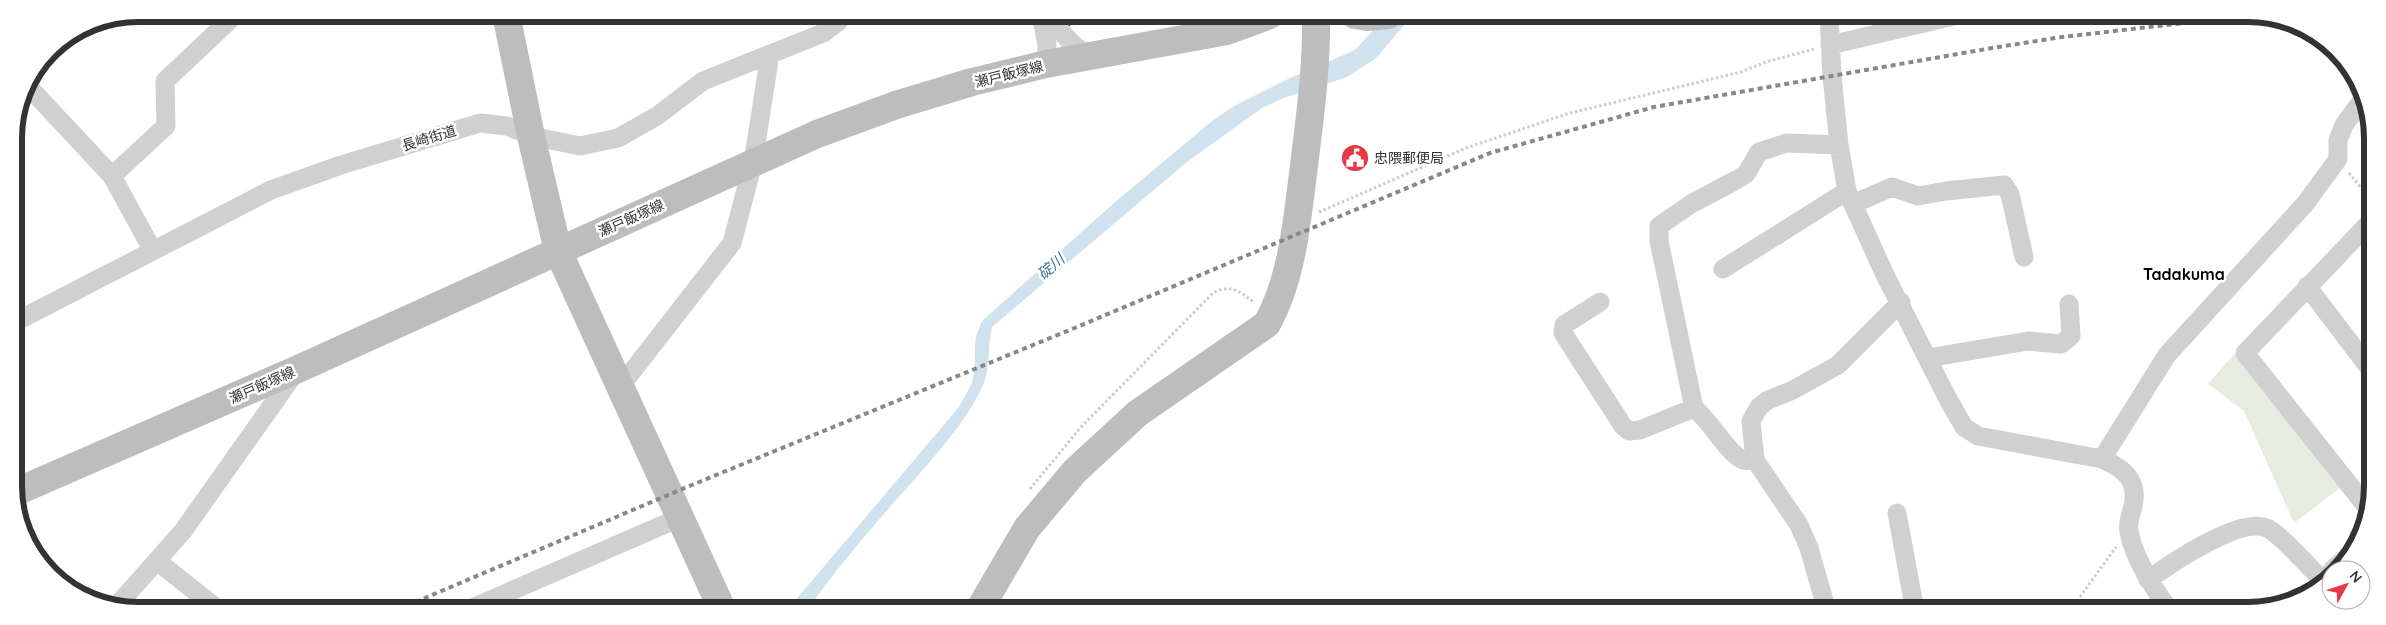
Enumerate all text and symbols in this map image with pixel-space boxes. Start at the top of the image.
street label: 瀬戸飯塚線 [973,57,1045,91]
street label: 長崎街道 [400,121,458,155]
public building icon: 忠隈郵便局 [1340,143,1370,173]
place label: 忠隈郵便局 [1374,149,1444,167]
street label: 瀬戸飯塚線 [595,196,667,240]
water label: 碇川 [1033,248,1070,284]
district label: Tadakuma [2143,264,2225,284]
street label: 瀬戸飯塚線 [226,363,298,407]
north arrow [2321,560,2371,610]
text: N [2346,567,2366,586]

